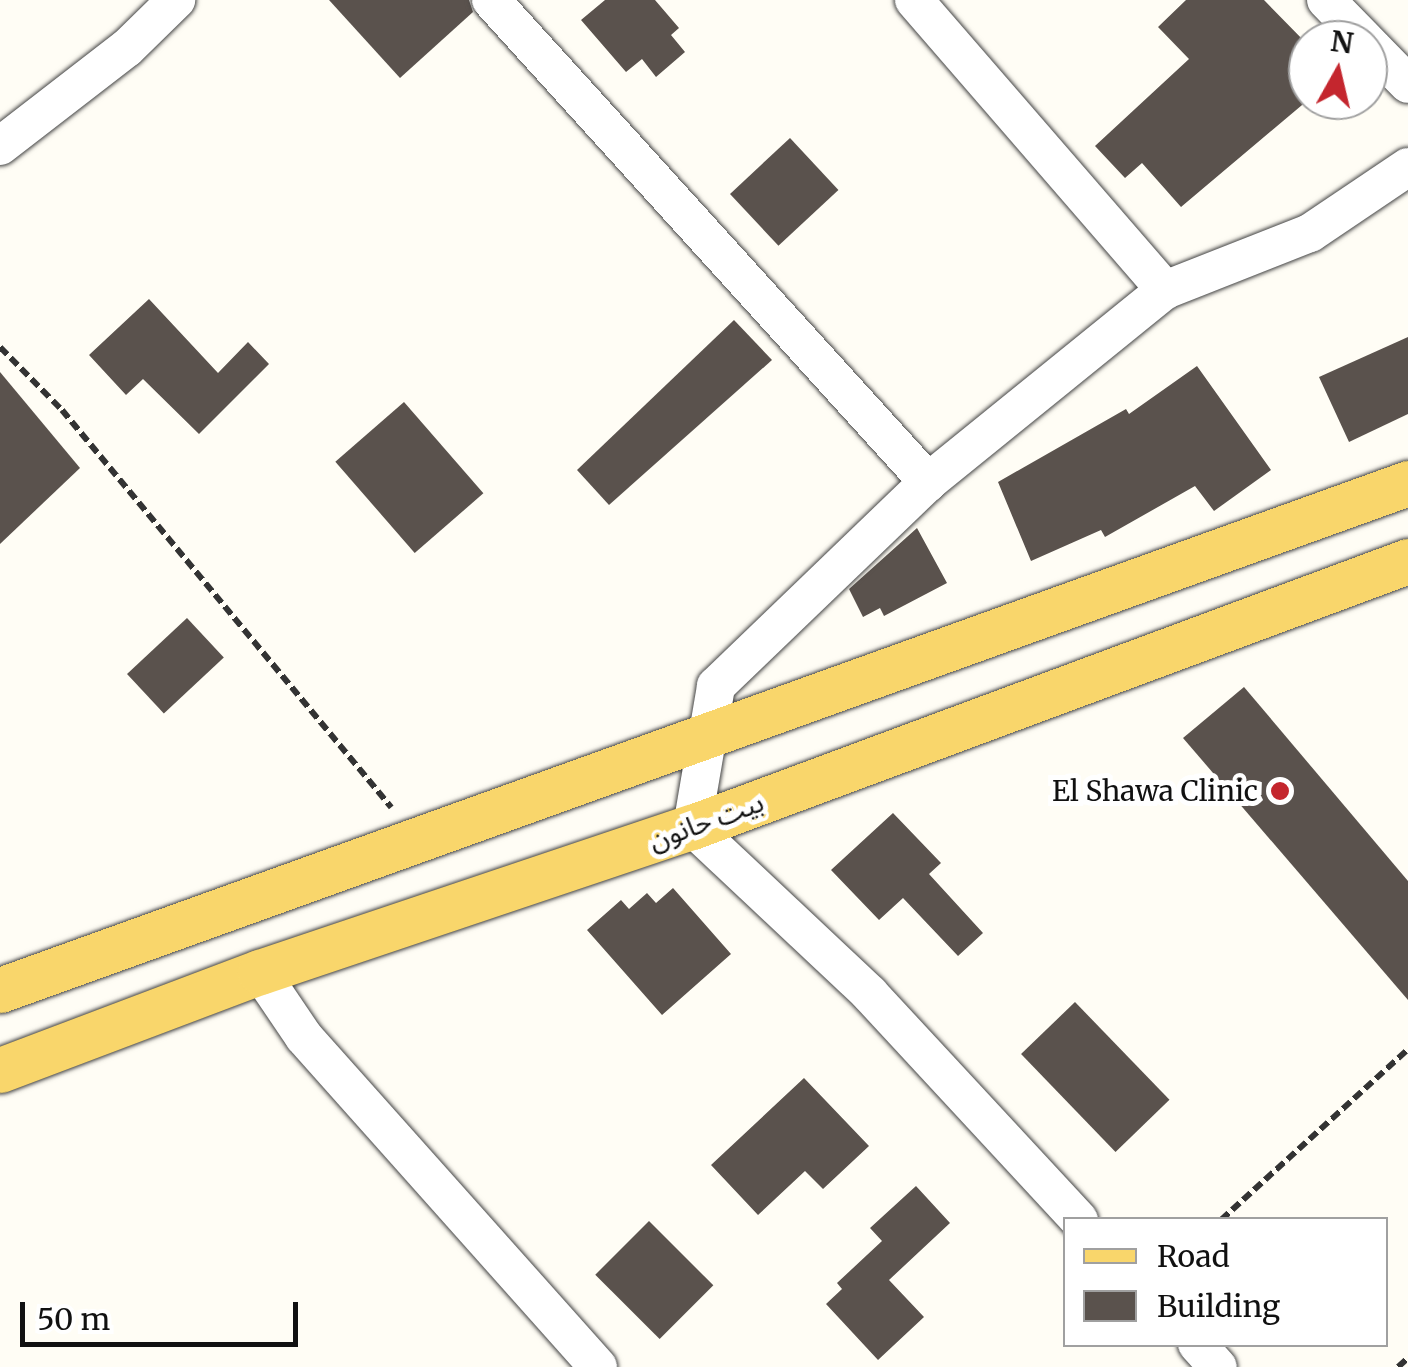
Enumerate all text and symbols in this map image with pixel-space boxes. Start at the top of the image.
north arrow [1288,20,1388,120]
text: N [1328,23,1355,62]
place label: El Shawa Clinic [1052,774,1258,808]
marker: El Shawa Clinic [1267,778,1293,804]
street label: بيت حانون [644,785,768,857]
legend [1063,1217,1388,1347]
text: Road [1157,1237,1230,1275]
scale bar [25,1282,302,1344]
text: Building [1157,1287,1280,1325]
text: 50 m [37,1300,110,1338]

